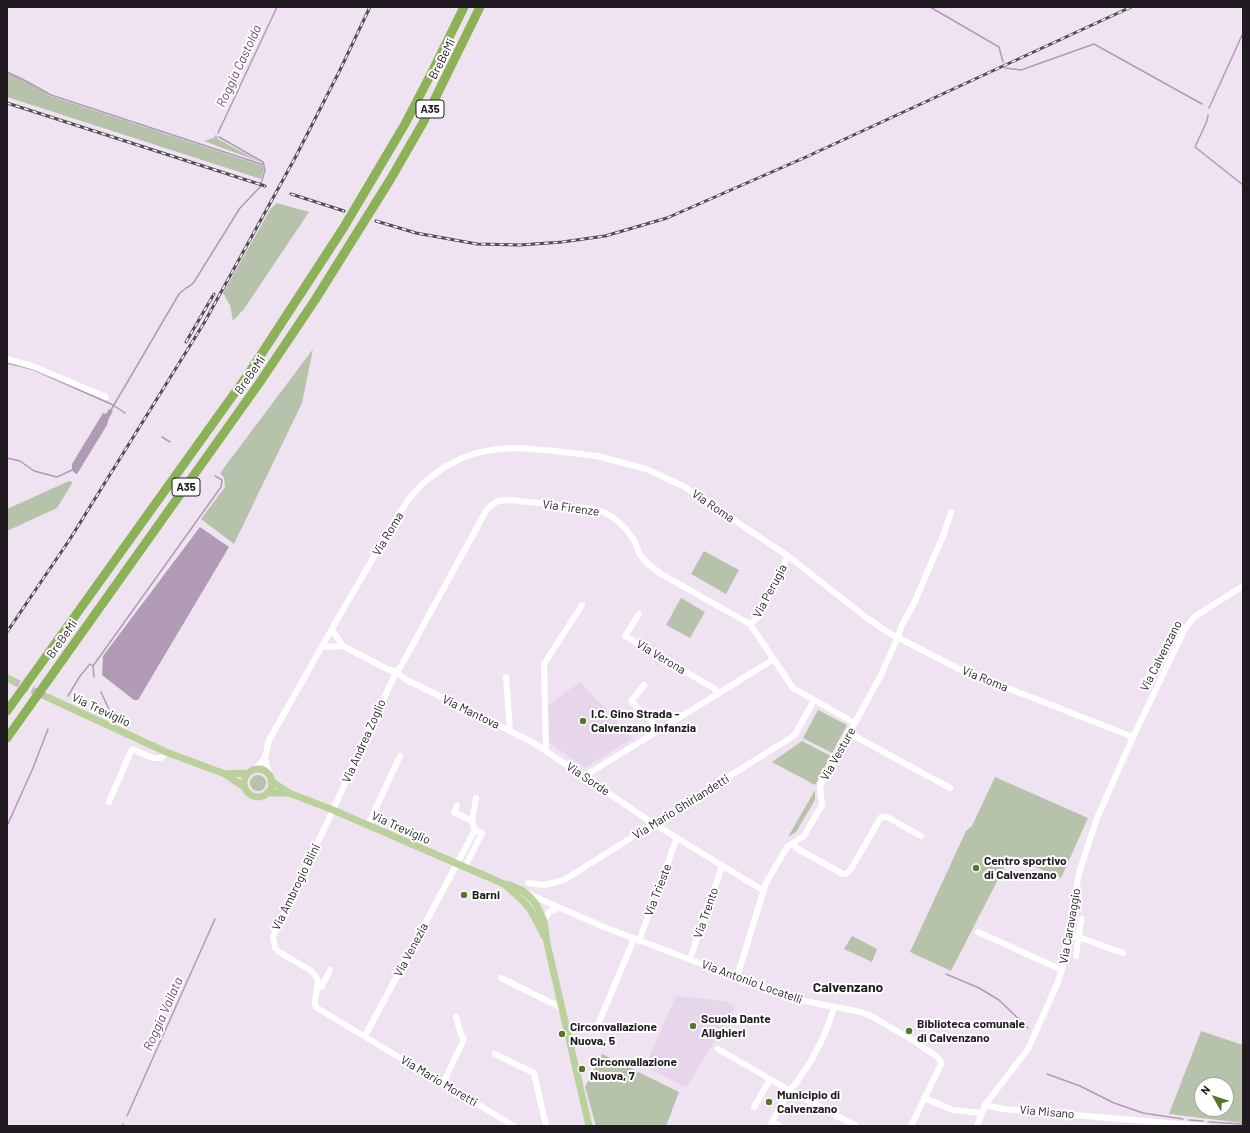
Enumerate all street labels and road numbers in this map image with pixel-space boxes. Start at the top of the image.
street label: BreBeMi [426,36,458,82]
road number: A35 [416,100,444,118]
street label: BreBeMi [232,353,268,397]
road number: A35 [172,478,200,496]
street label: Via Roma [689,486,737,526]
street label: Via Firenze [542,497,600,519]
street label: Via Roma [369,509,407,559]
street label: Via Perugia [750,562,790,620]
street label: BreBeMi [44,617,80,661]
street label: Via Calvenzano [1137,618,1185,694]
street label: Via Verona [634,637,688,677]
street label: Via Roma [960,663,1010,695]
street label: Via Treviglio [69,690,133,730]
street label: Via Mantova [440,692,502,732]
street label: Via Andrea Zoglio [339,697,389,785]
street label: Via Vesture [817,725,859,783]
street label: Via Sorde [563,759,613,799]
street label: Via Mario Ghirlandetti [630,772,732,842]
street label: Via Treviglio [369,809,433,847]
street label: Via Ambrogio Blini [269,841,323,933]
street label: Via Trieste [641,862,675,918]
street label: Via Trento [691,886,721,940]
street label: Via Caravaggio [1056,887,1084,965]
street label: Via Venezia [391,921,431,979]
street label: Via Antonio Locatelli [700,957,804,1007]
street label: Via Mario Moretti [398,1052,480,1110]
street label: Via Misano [1019,1102,1075,1122]

